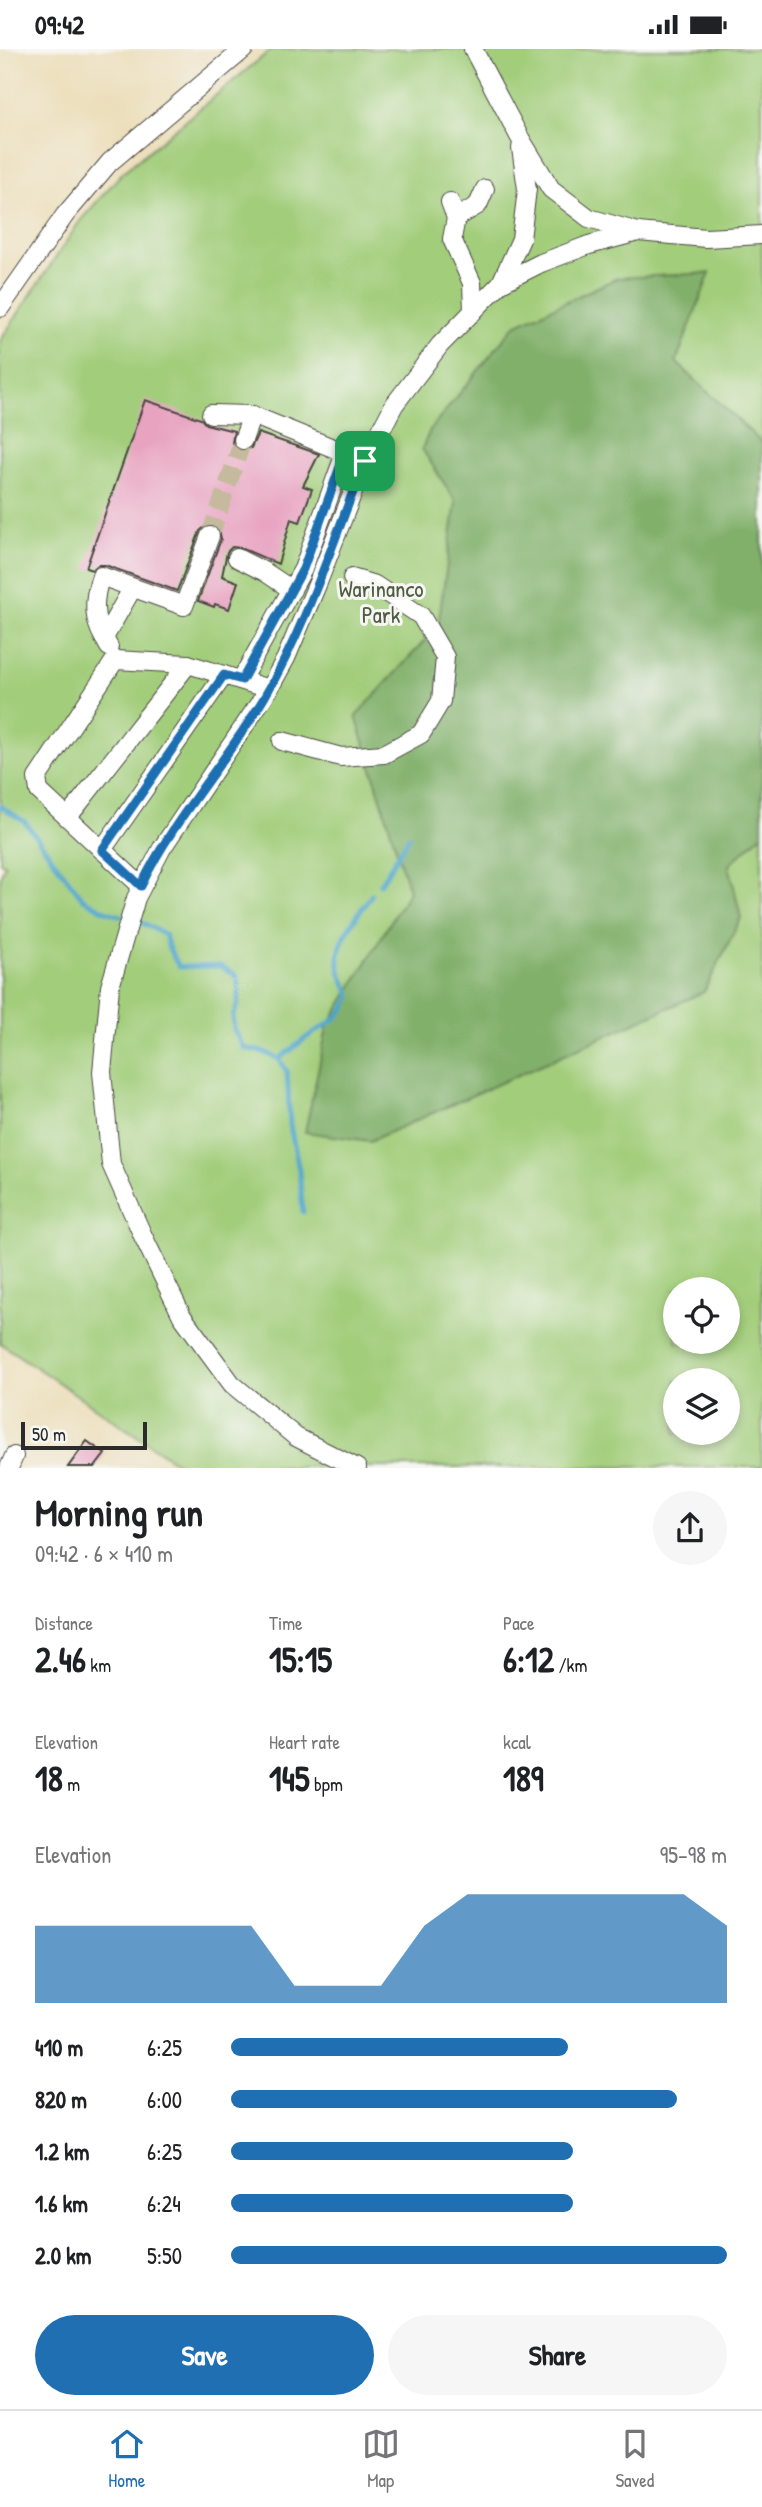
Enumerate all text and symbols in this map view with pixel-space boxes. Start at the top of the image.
text: 09:42 [35,7,84,42]
pin [335,431,395,491]
icon: arrive [346,442,384,480]
park label: Warinanco Park [338,573,424,630]
map controls [663,1277,740,1445]
button: locate [663,1277,740,1354]
button: layers [663,1368,740,1445]
scale bar [21,1419,147,1450]
text: 50 m [32,1421,66,1447]
text: Morning run [35,1486,203,1538]
button: share [653,1491,727,1565]
text: 09:42 · 6 × 410 m [35,1538,173,1569]
text: Distance [35,1610,93,1636]
text: Time [269,1610,303,1636]
text: Pace [503,1610,535,1636]
text: 2.46 [35,1636,86,1683]
text: 15:15 [269,1636,332,1683]
text: 6:12 [503,1636,554,1683]
text: km [86,1652,111,1678]
text: /km [554,1652,587,1678]
text: Elevation [35,1729,98,1755]
text: Heart rate [269,1729,340,1755]
text: kcal [503,1729,531,1755]
text: 18 [35,1755,63,1802]
text: 145 [269,1755,310,1802]
text: 189 [503,1755,544,1802]
text: m [63,1771,80,1797]
text: bpm [310,1771,343,1797]
text: Elevation [35,1839,111,1870]
text: 95–98 m [660,1839,727,1870]
text: 410 m [35,2032,83,2063]
text: 6:25 [147,2032,182,2063]
text: 820 m [35,2084,87,2115]
text: 6:00 [147,2084,182,2115]
text: 1.2 km [35,2136,90,2167]
text: 6:25 [147,2136,182,2167]
text: 1.6 km [35,2188,88,2219]
text: 6:24 [147,2188,181,2219]
text: 2.0 km [35,2240,91,2271]
text: 5:50 [147,2240,182,2271]
button: Save [35,2315,374,2395]
button: Share [388,2315,727,2395]
tab: Home [108,2425,146,2493]
tab: Map [362,2425,400,2493]
tab: Saved [615,2425,654,2493]

